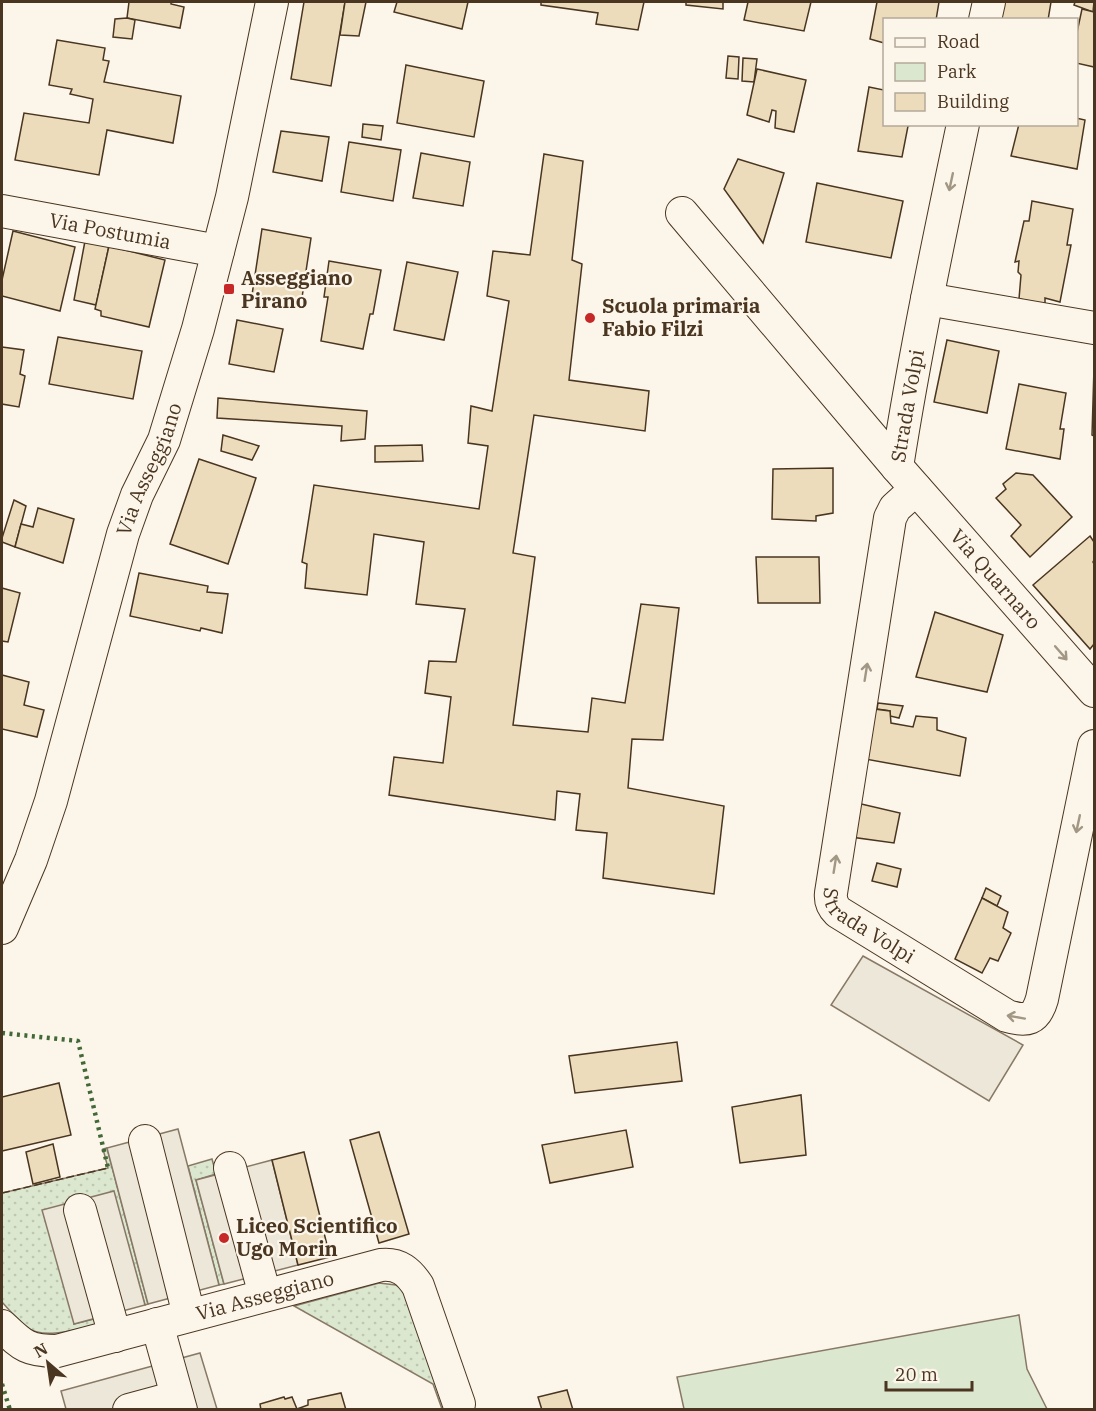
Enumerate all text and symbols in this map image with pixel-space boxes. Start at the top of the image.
legend [883,18,1078,126]
text: Road [937,30,980,53]
text: Park [937,60,977,83]
text: Building [937,90,1009,113]
one-way arrow [945,171,956,191]
street label: Via Postumia [47,206,174,255]
place label: Asseggiano Pirano [241,264,353,314]
marker: Asseggiano Pirano [222,282,236,296]
place label: Scuola primaria Fabio Filzi [602,292,760,342]
marker: Scuola primaria Fabio Filzi [583,311,597,325]
street label: Strada Volpi [884,347,930,464]
street label: Via Asseggiano [110,399,188,539]
street label: Via Quarnaro [944,523,1047,635]
one-way arrow [1054,645,1068,660]
one-way arrow [860,662,871,682]
one-way arrow [1072,814,1083,833]
one-way arrow [830,855,841,875]
street label: Strada Volpi [817,886,920,969]
one-way arrow [1007,1011,1026,1022]
place label: Liceo Scientifico Ugo Morin [236,1212,398,1262]
marker: Liceo Scientifico Ugo Morin [217,1231,231,1245]
street label: Via Asseggiano [193,1264,337,1327]
north arrow [18,1333,78,1393]
text: N [30,1338,51,1362]
scale bar [886,1354,972,1392]
text: 20 m [895,1363,938,1386]

